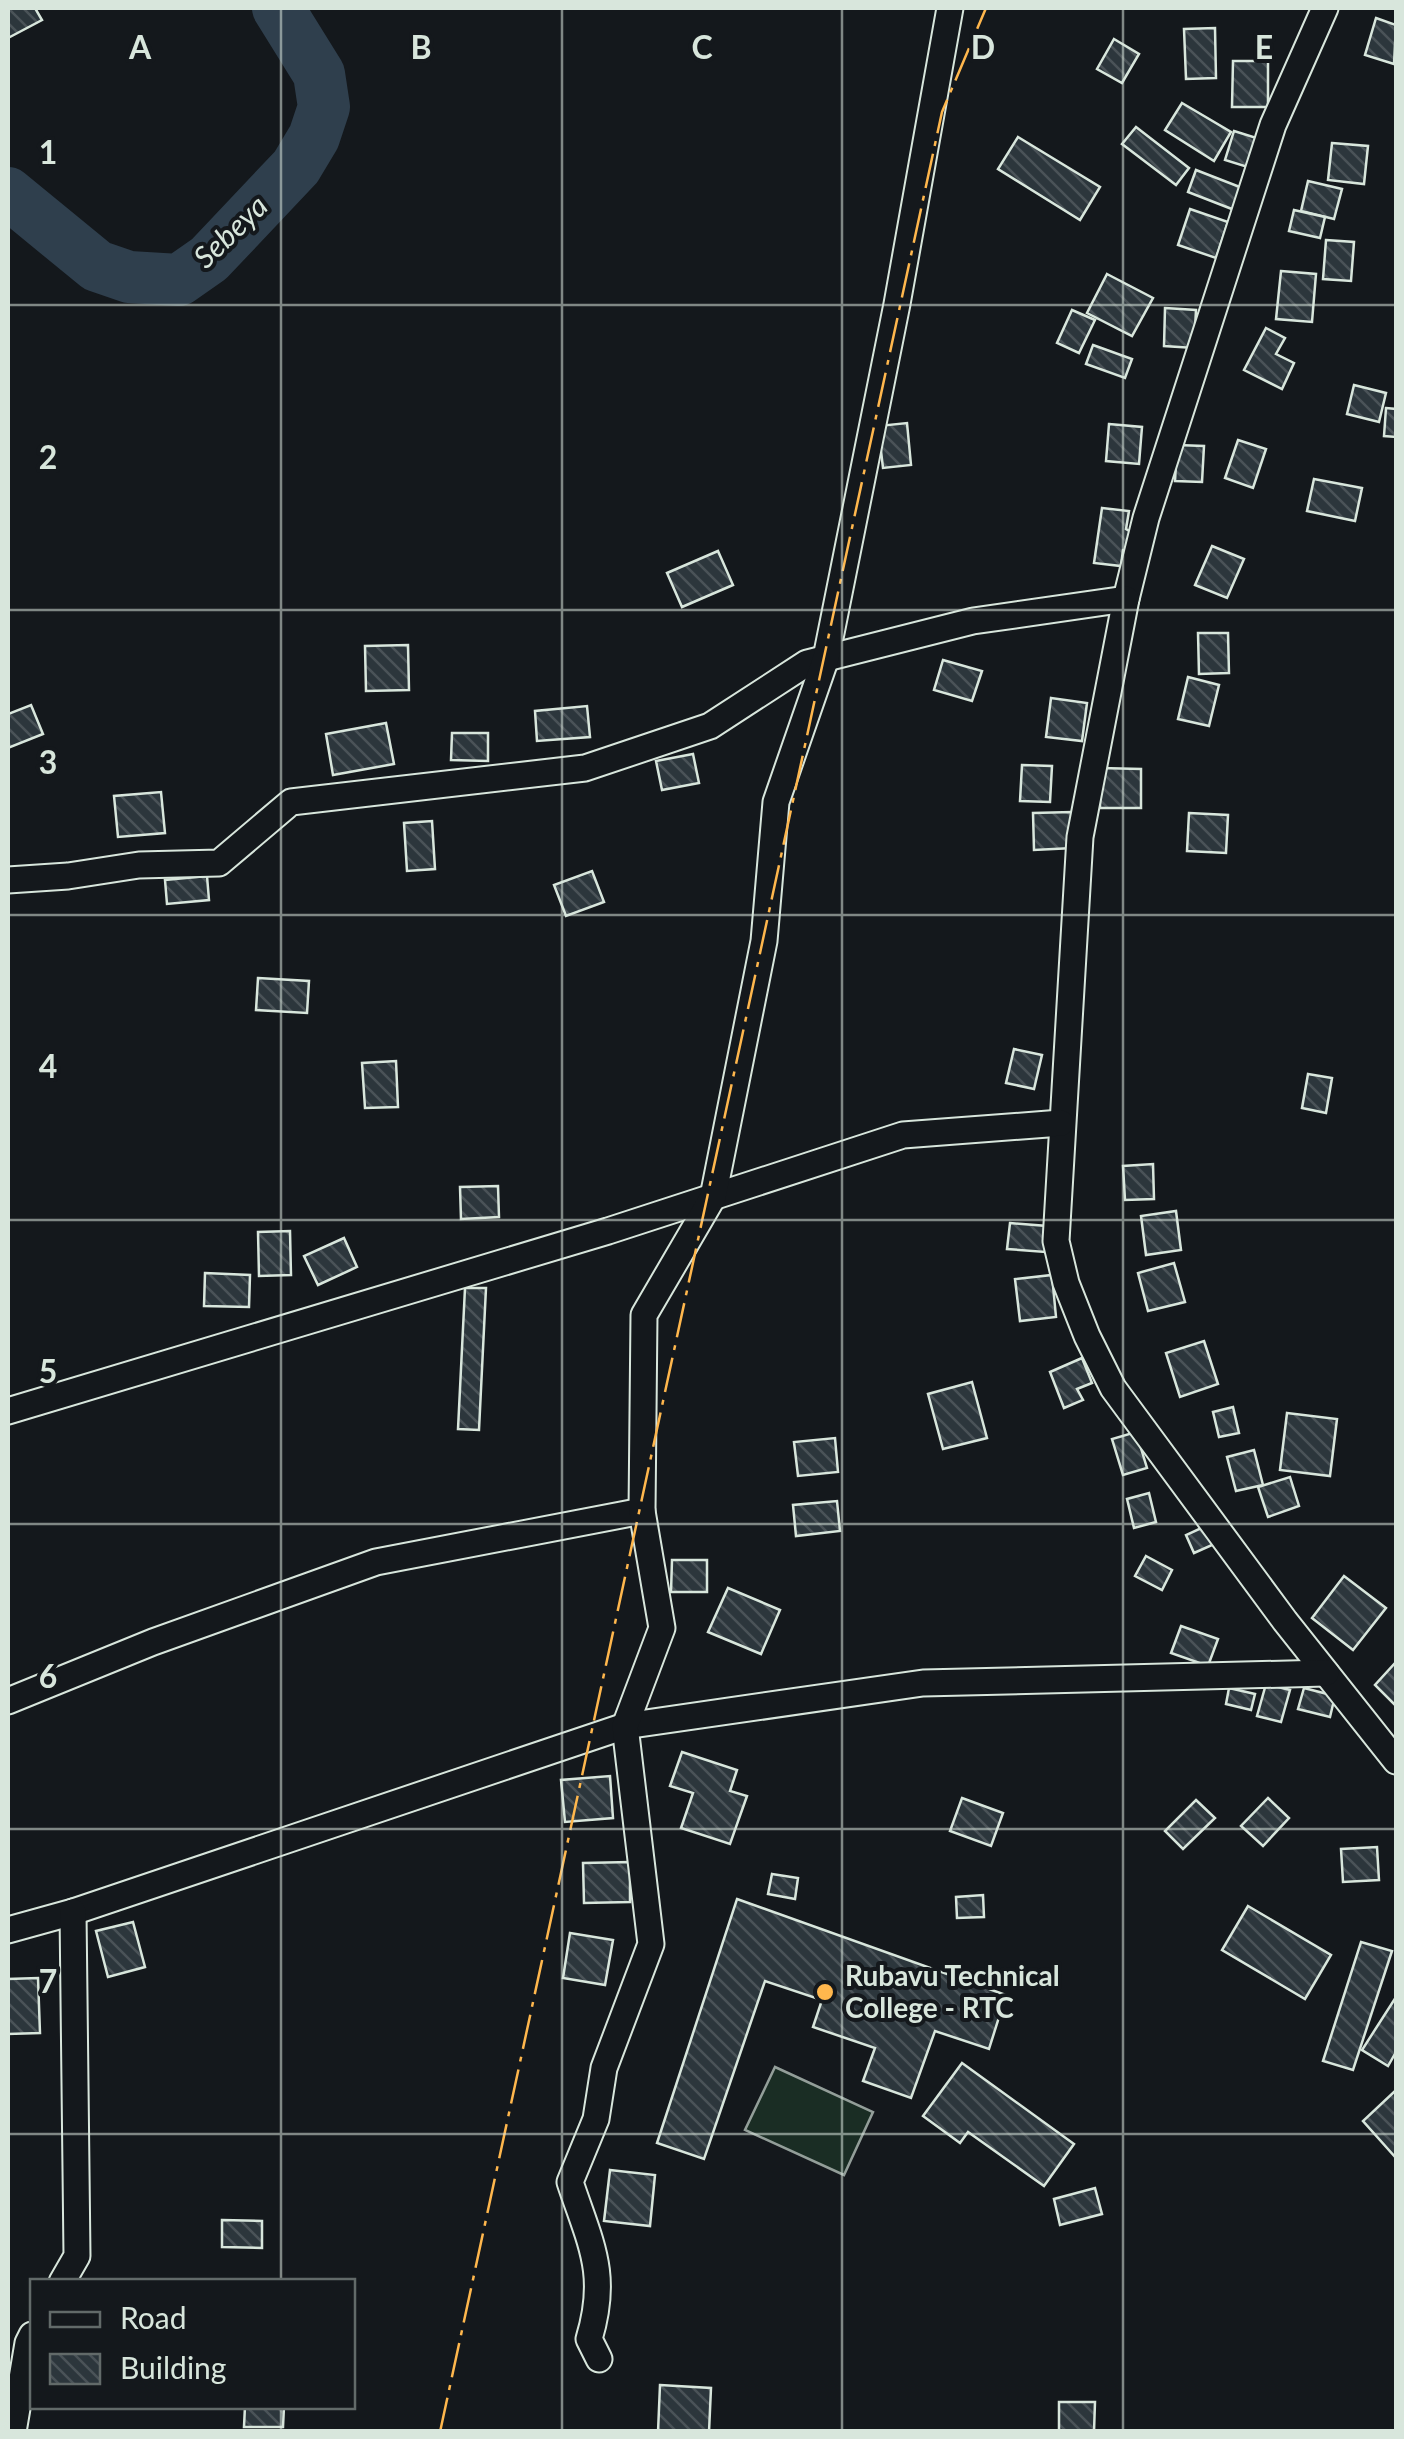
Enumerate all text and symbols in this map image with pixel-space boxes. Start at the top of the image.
text: A [128,27,152,66]
text: B [410,27,432,66]
text: C [691,27,713,66]
text: D [971,27,995,66]
text: E [1255,27,1273,66]
text: 1 [39,132,57,171]
water label: Sebeya [185,187,274,274]
text: 2 [39,437,57,476]
text: 3 [39,742,57,781]
text: 4 [39,1046,57,1085]
text: 5 [39,1351,57,1390]
text: 6 [39,1656,57,1695]
place label: Rubavu Technical College - RTC [845,1958,1060,2024]
text: 7 [39,1961,57,2000]
marker: Rubavu Technical College - RTC [814,1981,836,2003]
legend [30,2279,355,2409]
text: Road [120,2299,187,2335]
text: Building [120,2349,226,2385]

